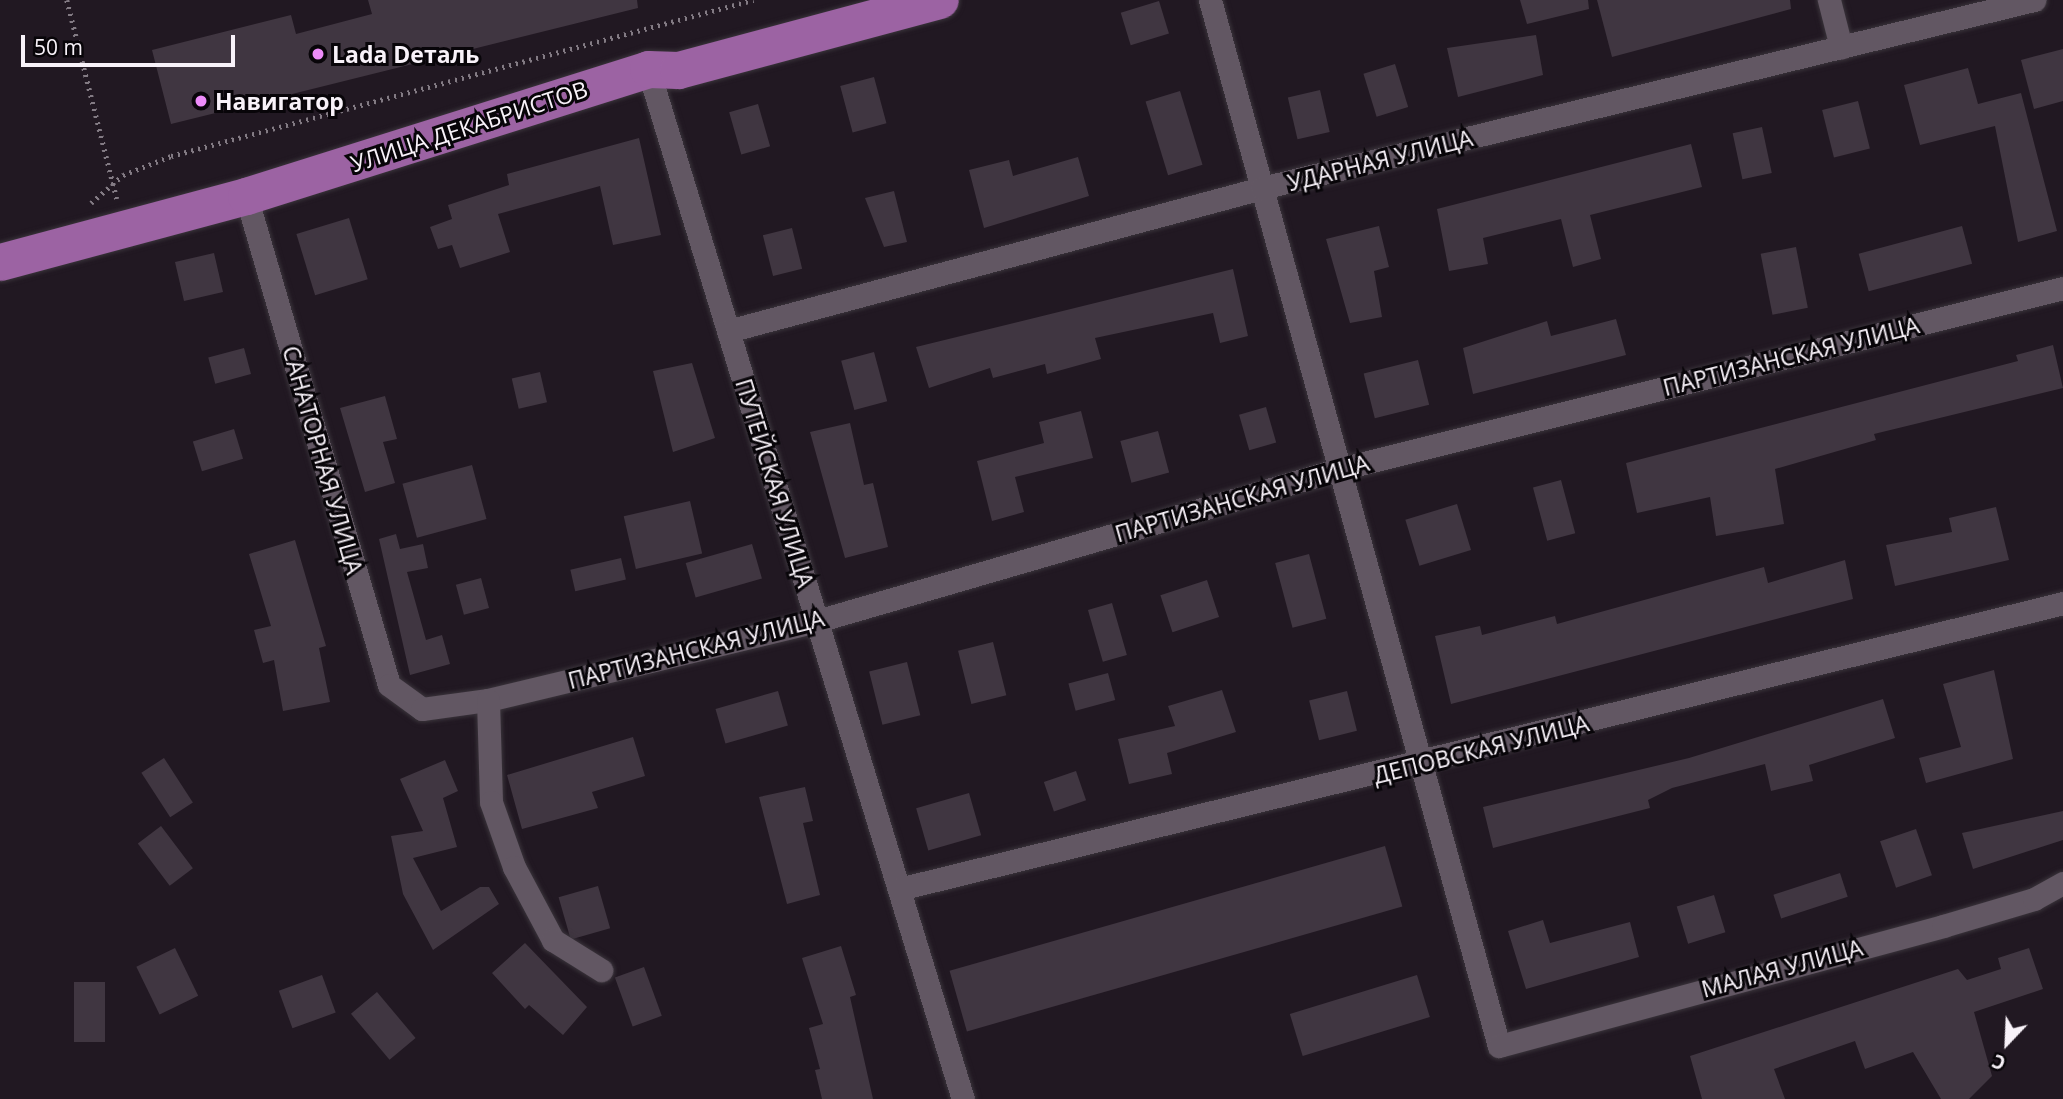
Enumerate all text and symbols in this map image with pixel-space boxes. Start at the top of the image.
scale bar [24,21,238,65]
text: 50 m [34,33,83,61]
place label: Lada Dеталь [332,40,479,68]
marker: Lada Dеталь [310,46,326,62]
street label: УЛИЦА ДЕКАБРИСТОВ [347,75,591,177]
place label: Навигатор [215,87,344,115]
marker: Навигатор [193,93,209,109]
street label: УДАРНАЯ УЛИЦА [1285,124,1475,196]
street label: ПАРТИЗАНСКАЯ УЛИЦА [1660,311,1922,401]
street label: САНАТОРНАЯ УЛИЦА [277,343,369,577]
street label: ПУТЕЙСКАЯ УЛИЦА [730,375,820,591]
street label: ПАРТИЗАНСКАЯ УЛИЦА [1112,448,1372,548]
street label: ПАРТИЗАНСКАЯ УЛИЦА [565,604,827,694]
street label: ДЕПОВСКАЯ УЛИЦА [1370,709,1592,789]
street label: МАЛАЯ УЛИЦА [1698,933,1866,1003]
north arrow [1972,1008,2042,1078]
text: С [1988,1048,2009,1077]

